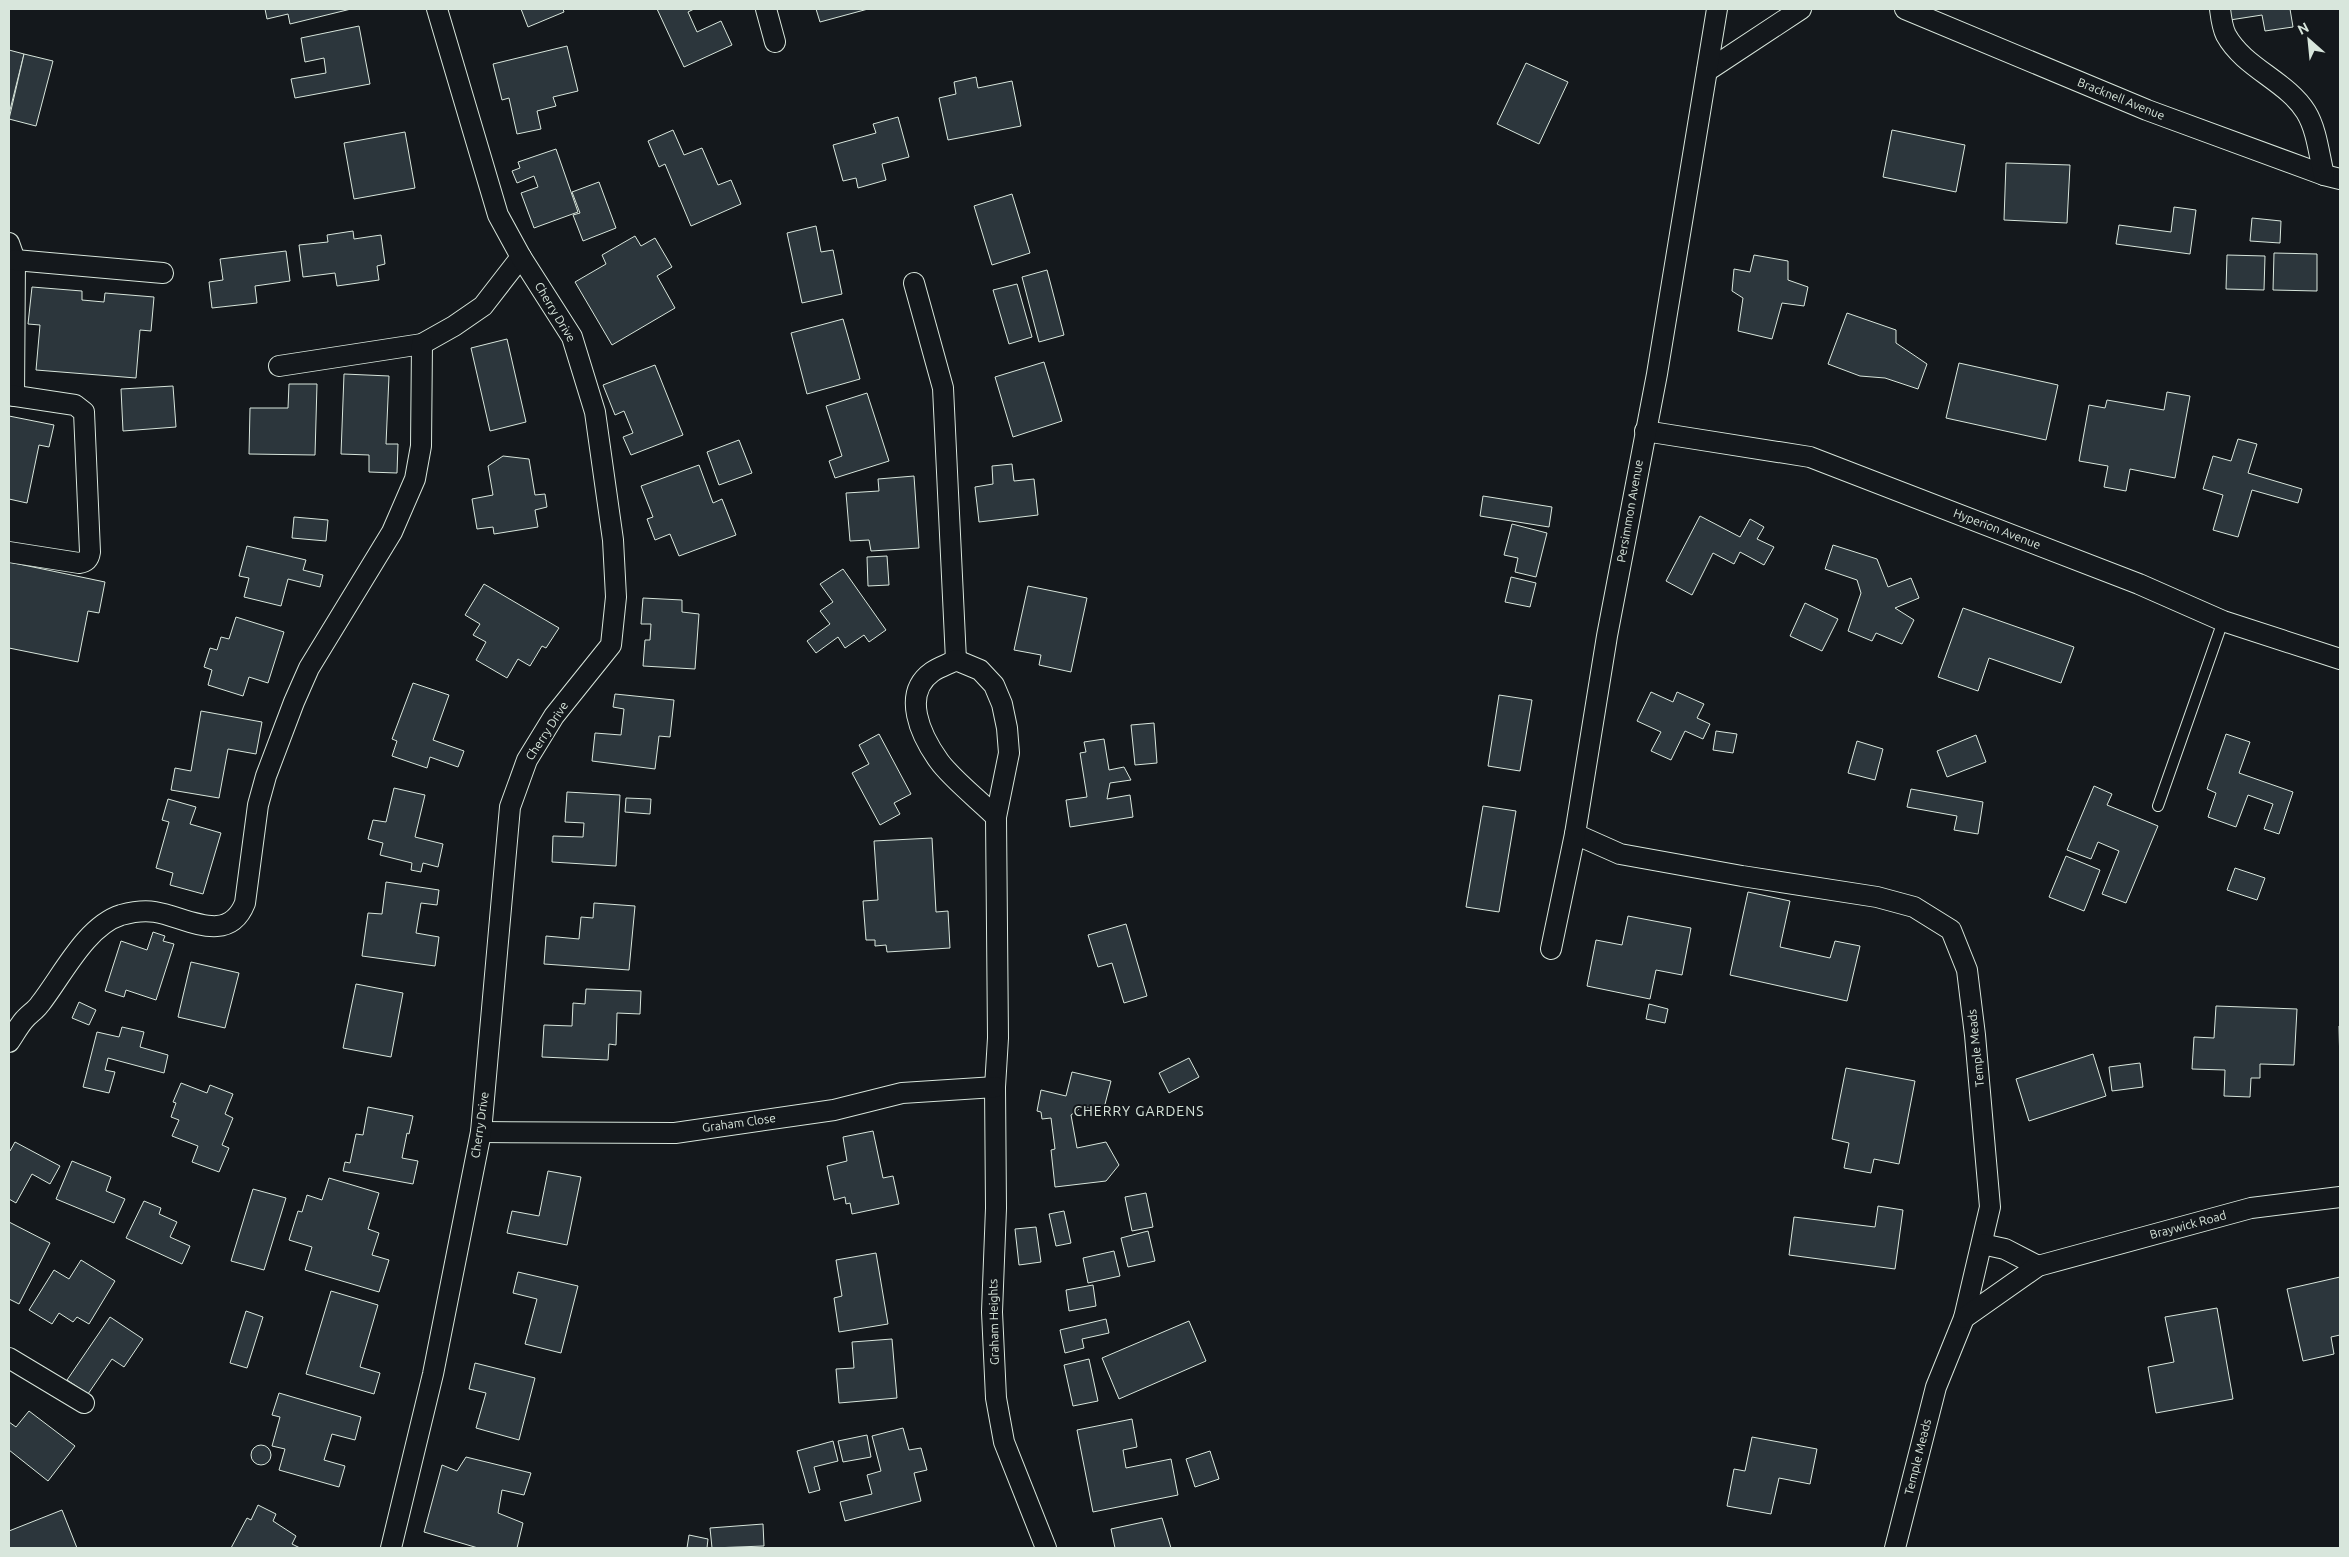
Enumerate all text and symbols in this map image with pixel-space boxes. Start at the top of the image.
north arrow [2284,15,2334,65]
text: N [2295,19,2311,38]
street label: Bracknell Avenue [2076,75,2167,122]
street label: Cherry Drive [533,280,578,344]
street label: Persimmon Avenue [1614,459,1645,563]
street label: Hyperion Avenue [1952,506,2043,551]
street label: Cherry Drive [523,699,570,762]
street label: Temple Meads [1965,1009,1986,1088]
street label: Cherry Drive [468,1091,491,1159]
district label: CHERRY GARDENS [1073,1103,1205,1119]
street label: Graham Close [701,1111,777,1134]
street label: Braywick Road [2148,1208,2228,1241]
street label: Graham Heights [986,1279,1001,1365]
street label: Temple Meads [1902,1417,1933,1496]

